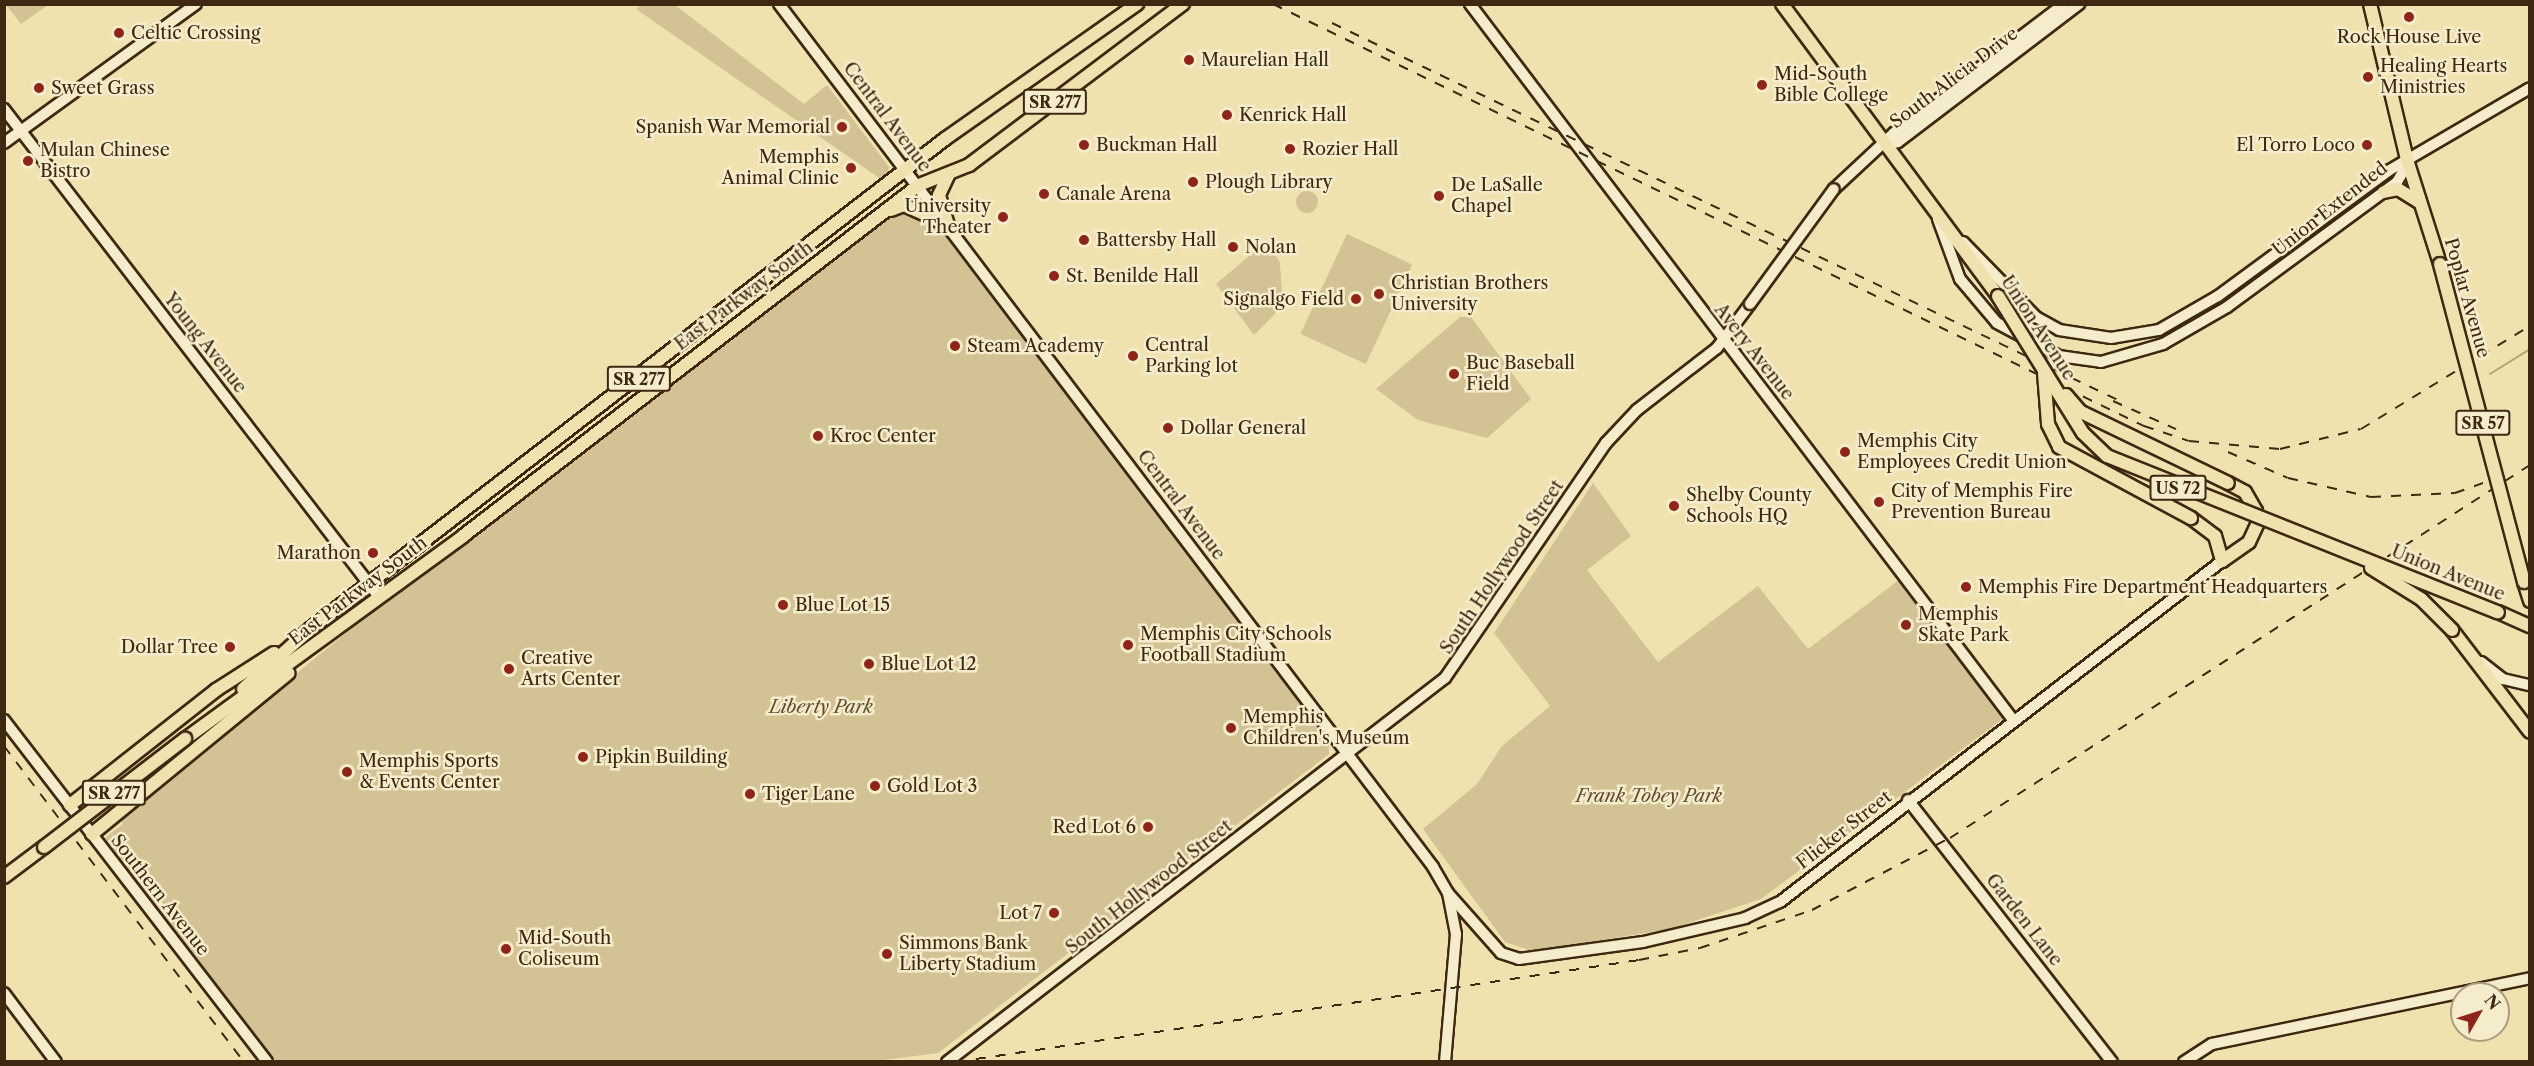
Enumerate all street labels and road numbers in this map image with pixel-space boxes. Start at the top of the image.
street label: South Alicia Drive [1885,23,2023,133]
street label: Central Avenue [838,58,936,176]
road number: SR 277 [1022,89,1088,115]
street label: Union Extended [2268,157,2392,261]
street label: Poplar Avenue [2439,235,2495,361]
street label: East Parkway South [670,237,818,355]
street label: Union Avenue [1996,271,2080,385]
street label: Young Avenue [159,288,251,398]
street label: Avery Avenue [1709,299,1799,405]
road number: SR 277 [606,366,672,392]
road number: SR 57 [2454,410,2512,436]
street label: Central Avenue [1132,446,1230,564]
road number: US 72 [2150,475,2206,501]
street label: South Hollywood Street [1436,476,1568,658]
street label: East Parkway South [284,532,432,650]
street label: Union Avenue [2388,540,2508,606]
road number: SR 277 [81,780,147,806]
street label: Flicker Street [1792,786,1896,874]
street label: South Hollywood Street [1061,815,1237,959]
street label: Southern Avenue [106,830,214,960]
street label: Garden Lane [1981,870,2067,970]

